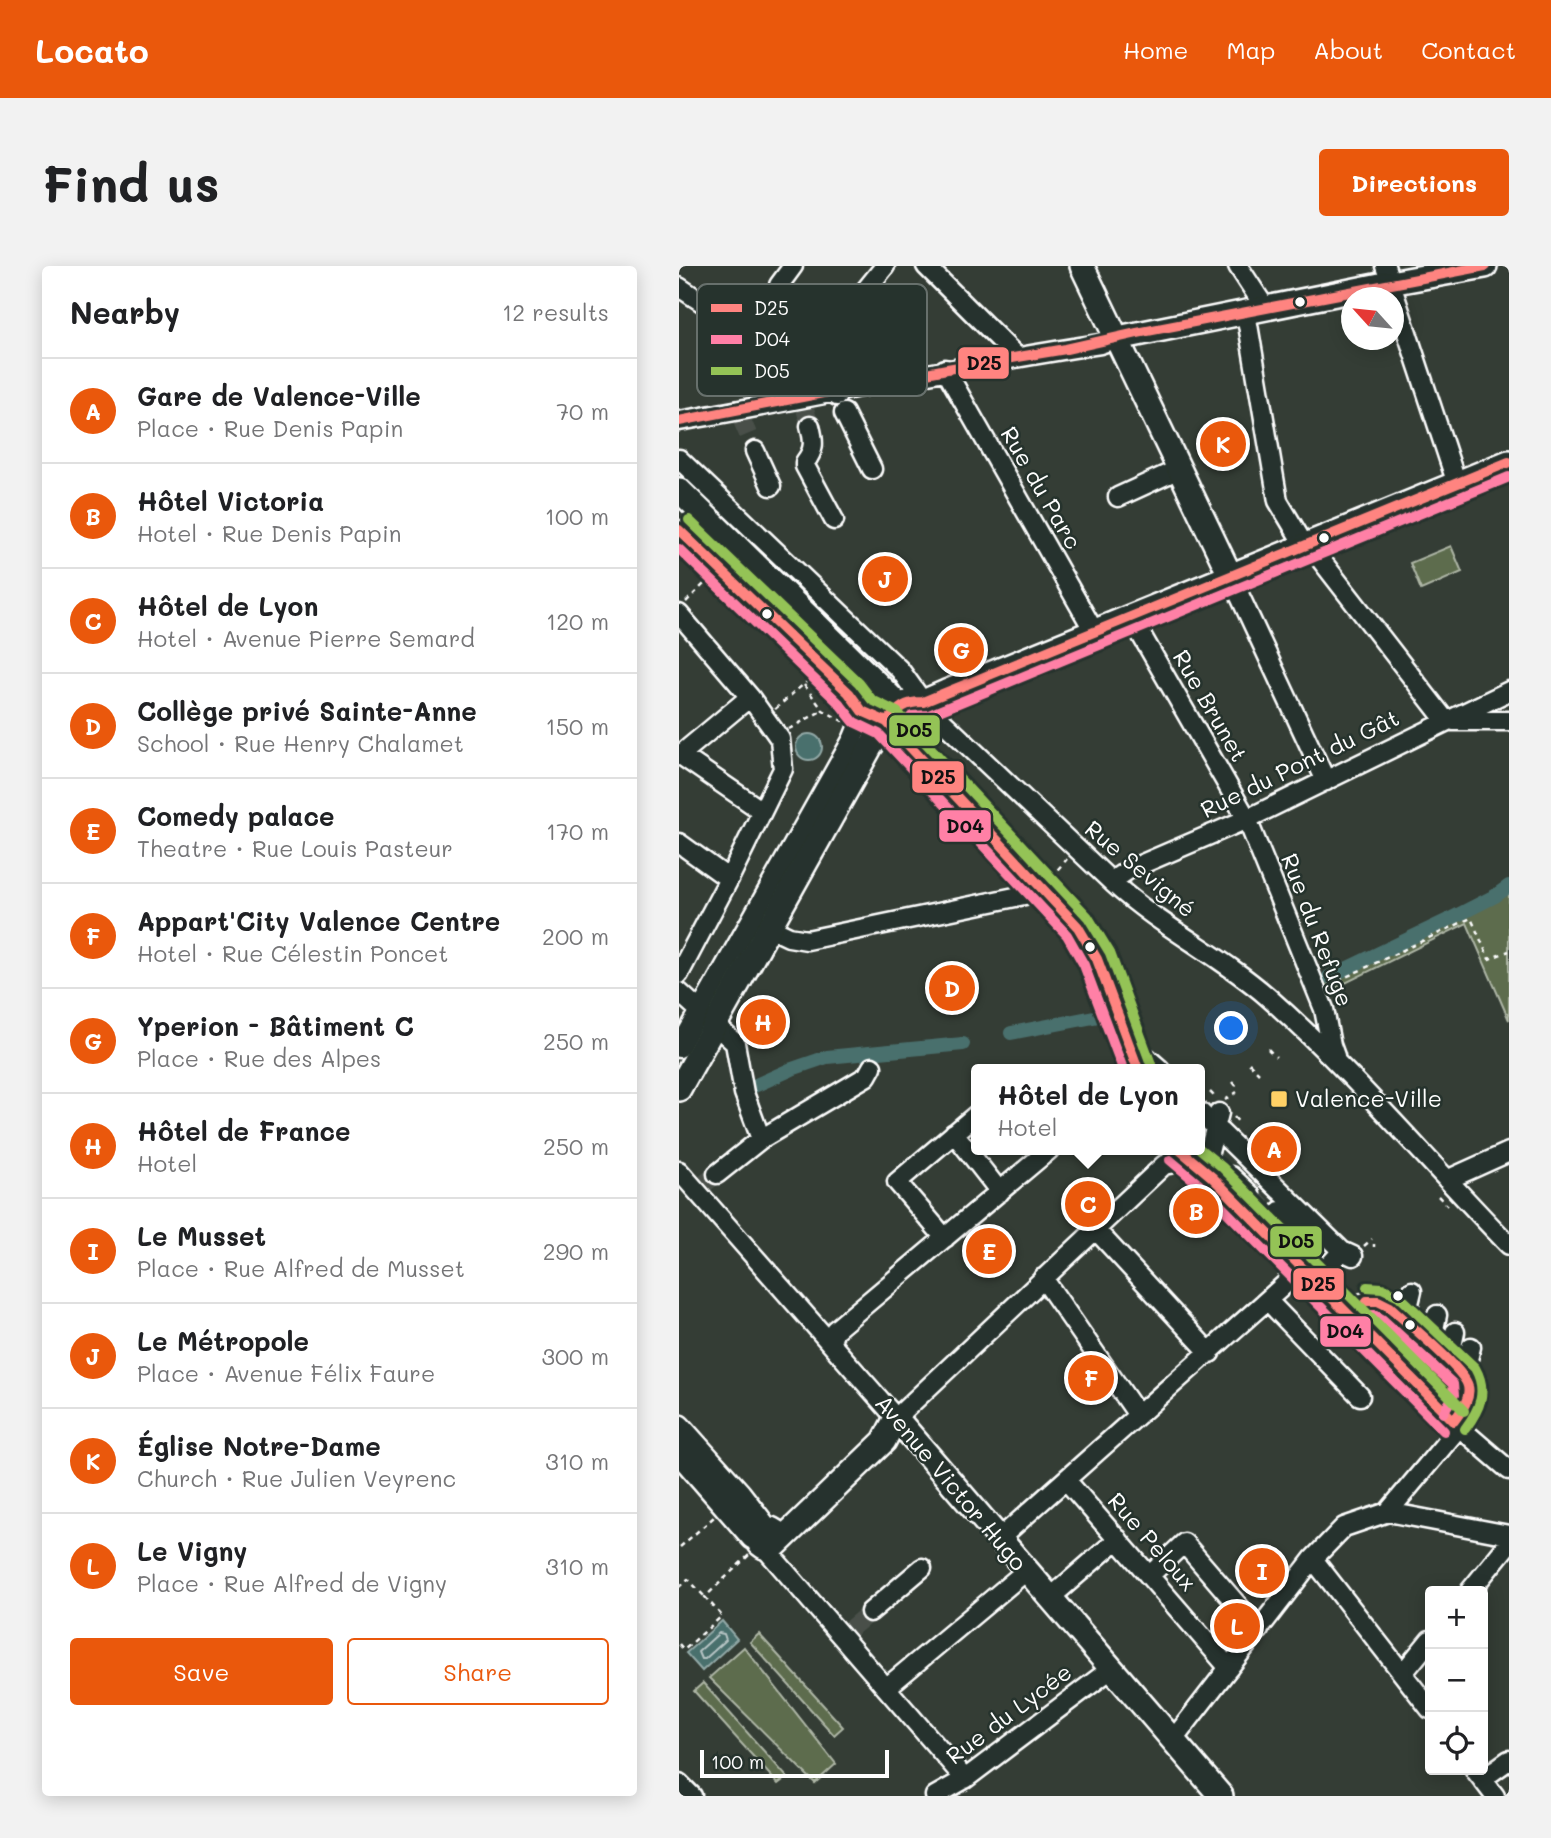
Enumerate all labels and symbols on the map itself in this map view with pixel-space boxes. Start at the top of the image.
legend [697,284,927,396]
north arrow [1341,287,1404,350]
text: D25 [754,295,789,320]
unlabelled marker [1293,295,1307,309]
text: D04 [754,326,790,351]
line badge: D25 [957,346,1010,380]
text: D25 [966,350,1002,375]
text: D05 [754,358,790,383]
pin: K [1200,418,1246,470]
street label: Rue du Parc [995,421,1089,554]
unlabelled marker [1317,531,1331,545]
pin: J [862,553,908,605]
unlabelled marker [760,607,774,621]
pin: G [938,624,984,676]
street label: Rue Brunet [1167,644,1255,767]
street label: Rue du Pont du Gât [1195,702,1404,824]
line badge: D05 [888,714,941,747]
text: D05 [896,717,932,742]
line badge: D25 [911,760,965,794]
text: D25 [920,764,956,789]
line badge: D04 [938,809,992,843]
text: D04 [946,813,984,838]
street label: Rue Sevigné [1079,813,1202,923]
street label: Rue du Refuge [1275,849,1361,1010]
unlabelled marker [1083,940,1097,954]
pin: D [929,962,975,1014]
pin: H [740,996,786,1048]
your location [1214,1011,1248,1045]
place label: Valence-Ville [1295,1083,1442,1113]
marker: Valence-Ville [1269,1089,1289,1109]
pin: A [1251,1123,1297,1175]
pin: C [1065,1178,1111,1230]
pin: B [1173,1185,1219,1237]
pin: E [966,1225,1012,1277]
line badge: D05 [1269,1225,1323,1258]
text: D05 [1278,1228,1314,1253]
line badge: D25 [1292,1267,1345,1301]
text: D25 [1300,1271,1336,1296]
unlabelled marker [1391,1289,1405,1303]
line badge: D04 [1319,1315,1372,1348]
text: D04 [1326,1318,1364,1343]
unlabelled marker [1403,1318,1417,1332]
pin: F [1068,1352,1114,1404]
street label: Avenue Victor Hugo [869,1388,1034,1577]
street label: Rue Peloux [1102,1486,1204,1597]
pin: I [1239,1545,1285,1597]
pin: L [1214,1600,1260,1652]
street label: Rue du Lycée [940,1656,1077,1770]
scale bar [700,1747,889,1779]

